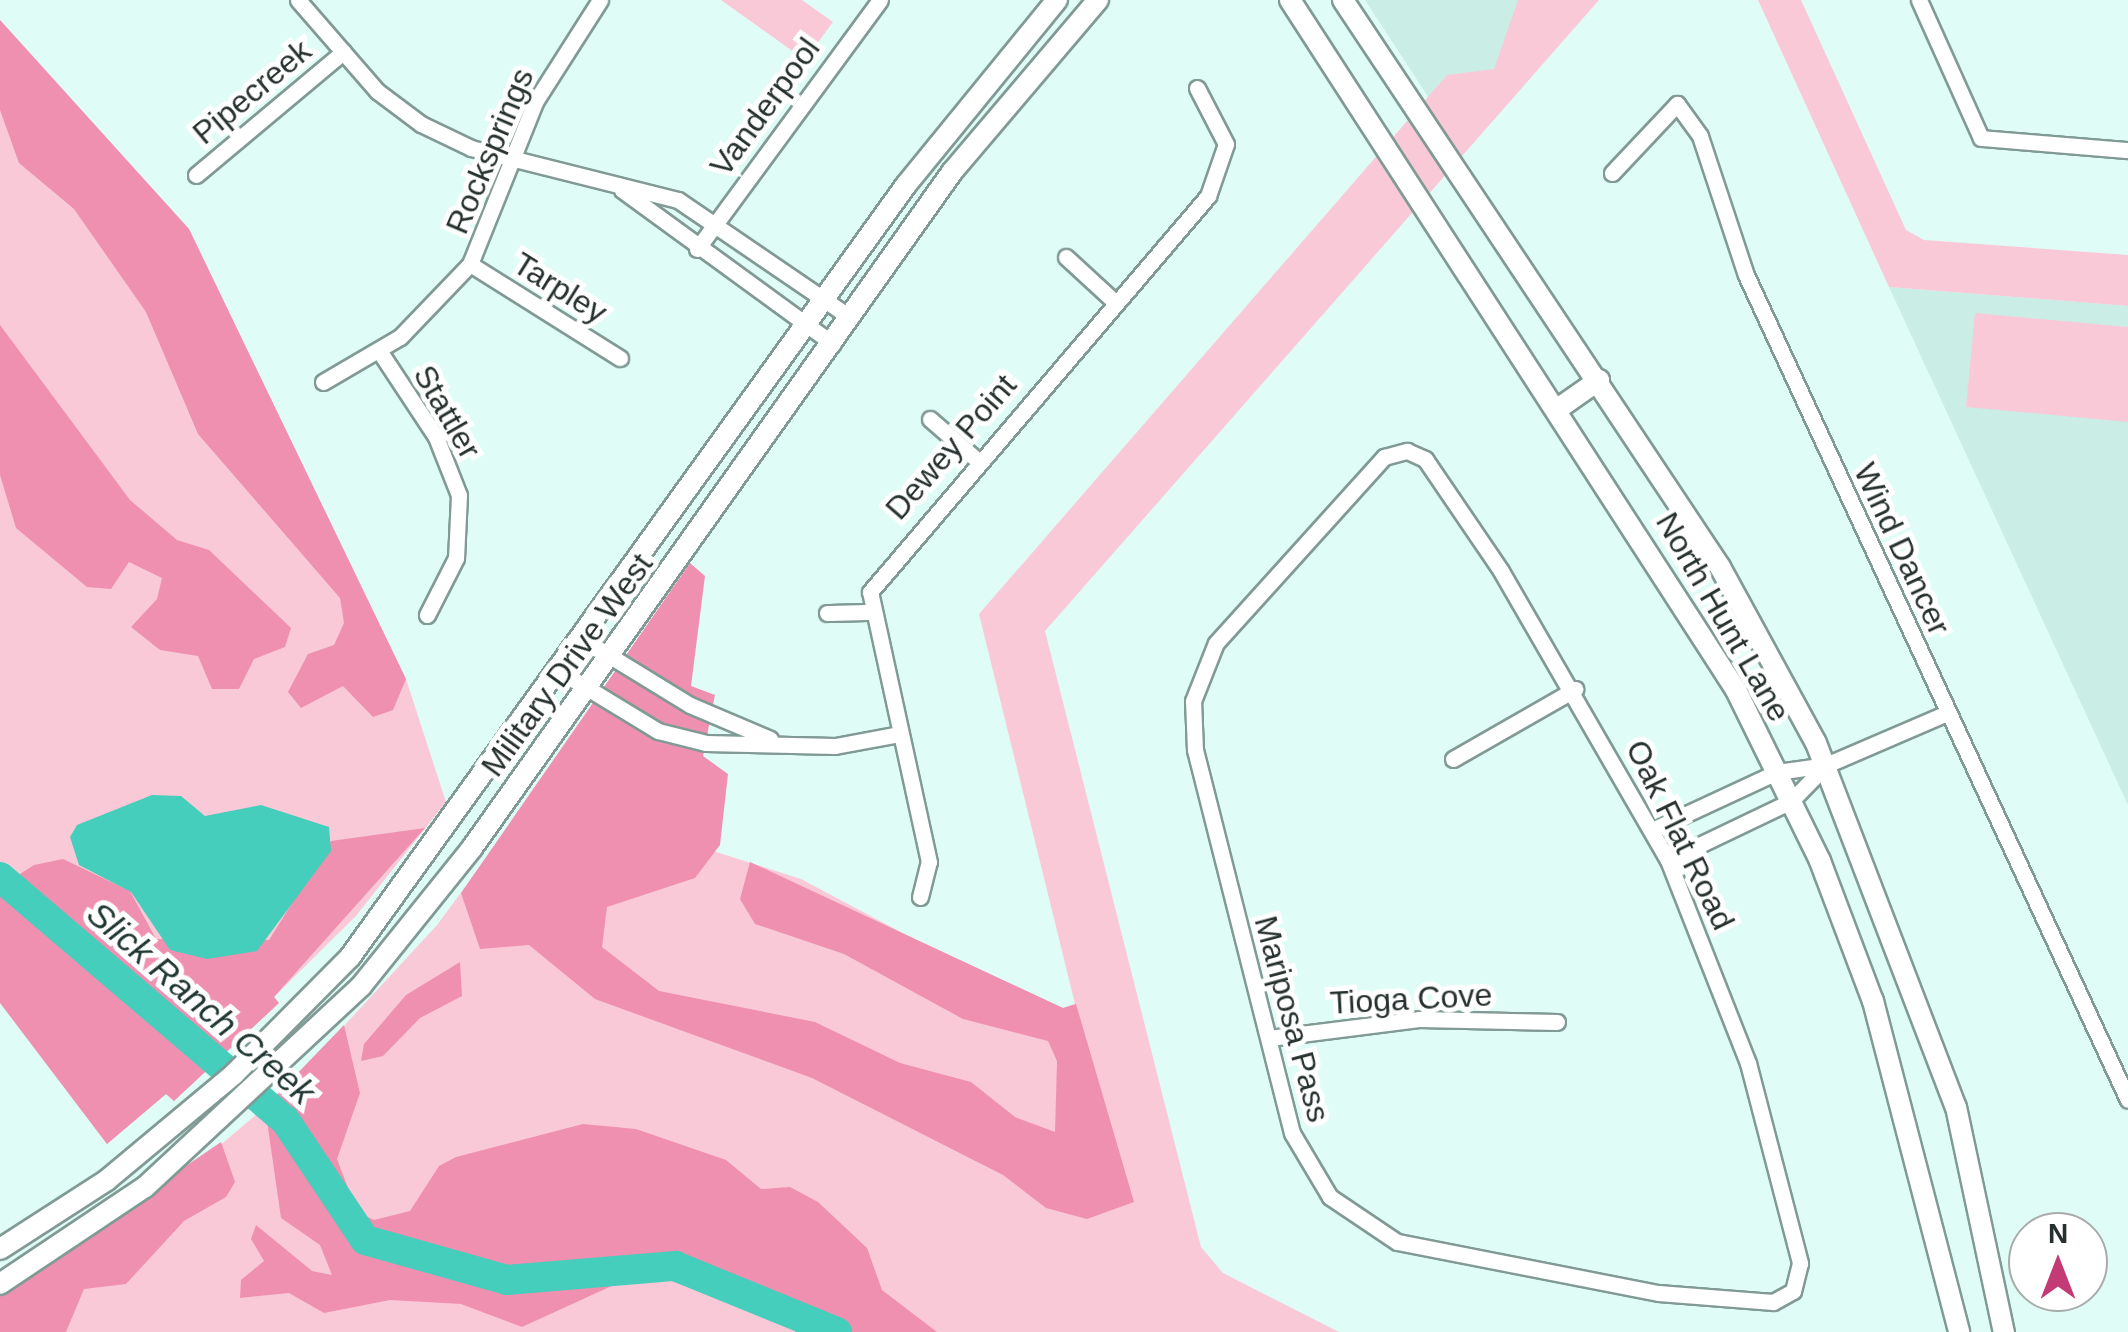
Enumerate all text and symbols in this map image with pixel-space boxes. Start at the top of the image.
street label: Vanderpool [702,30,828,184]
street label: Pipecreek [185,32,319,152]
street label: Rocksprings [438,62,542,240]
street label: Tarpley [506,244,614,332]
street label: Stattler [405,359,489,465]
street label: Dewey Point [878,367,1024,527]
street label: Wind Dancer [1846,457,1958,641]
street label: North Hunt Lane [1648,506,1798,728]
street label: Military Drive West [473,546,661,784]
street label: Oak Flat Road [1618,734,1742,936]
water label: Slick Ranch Creek [79,893,323,1113]
street label: Mariposa Pass [1246,912,1338,1126]
street label: Tioga Cove [1329,976,1493,1022]
north arrow [2008,1212,2108,1312]
text: N [2048,1218,2068,1249]

